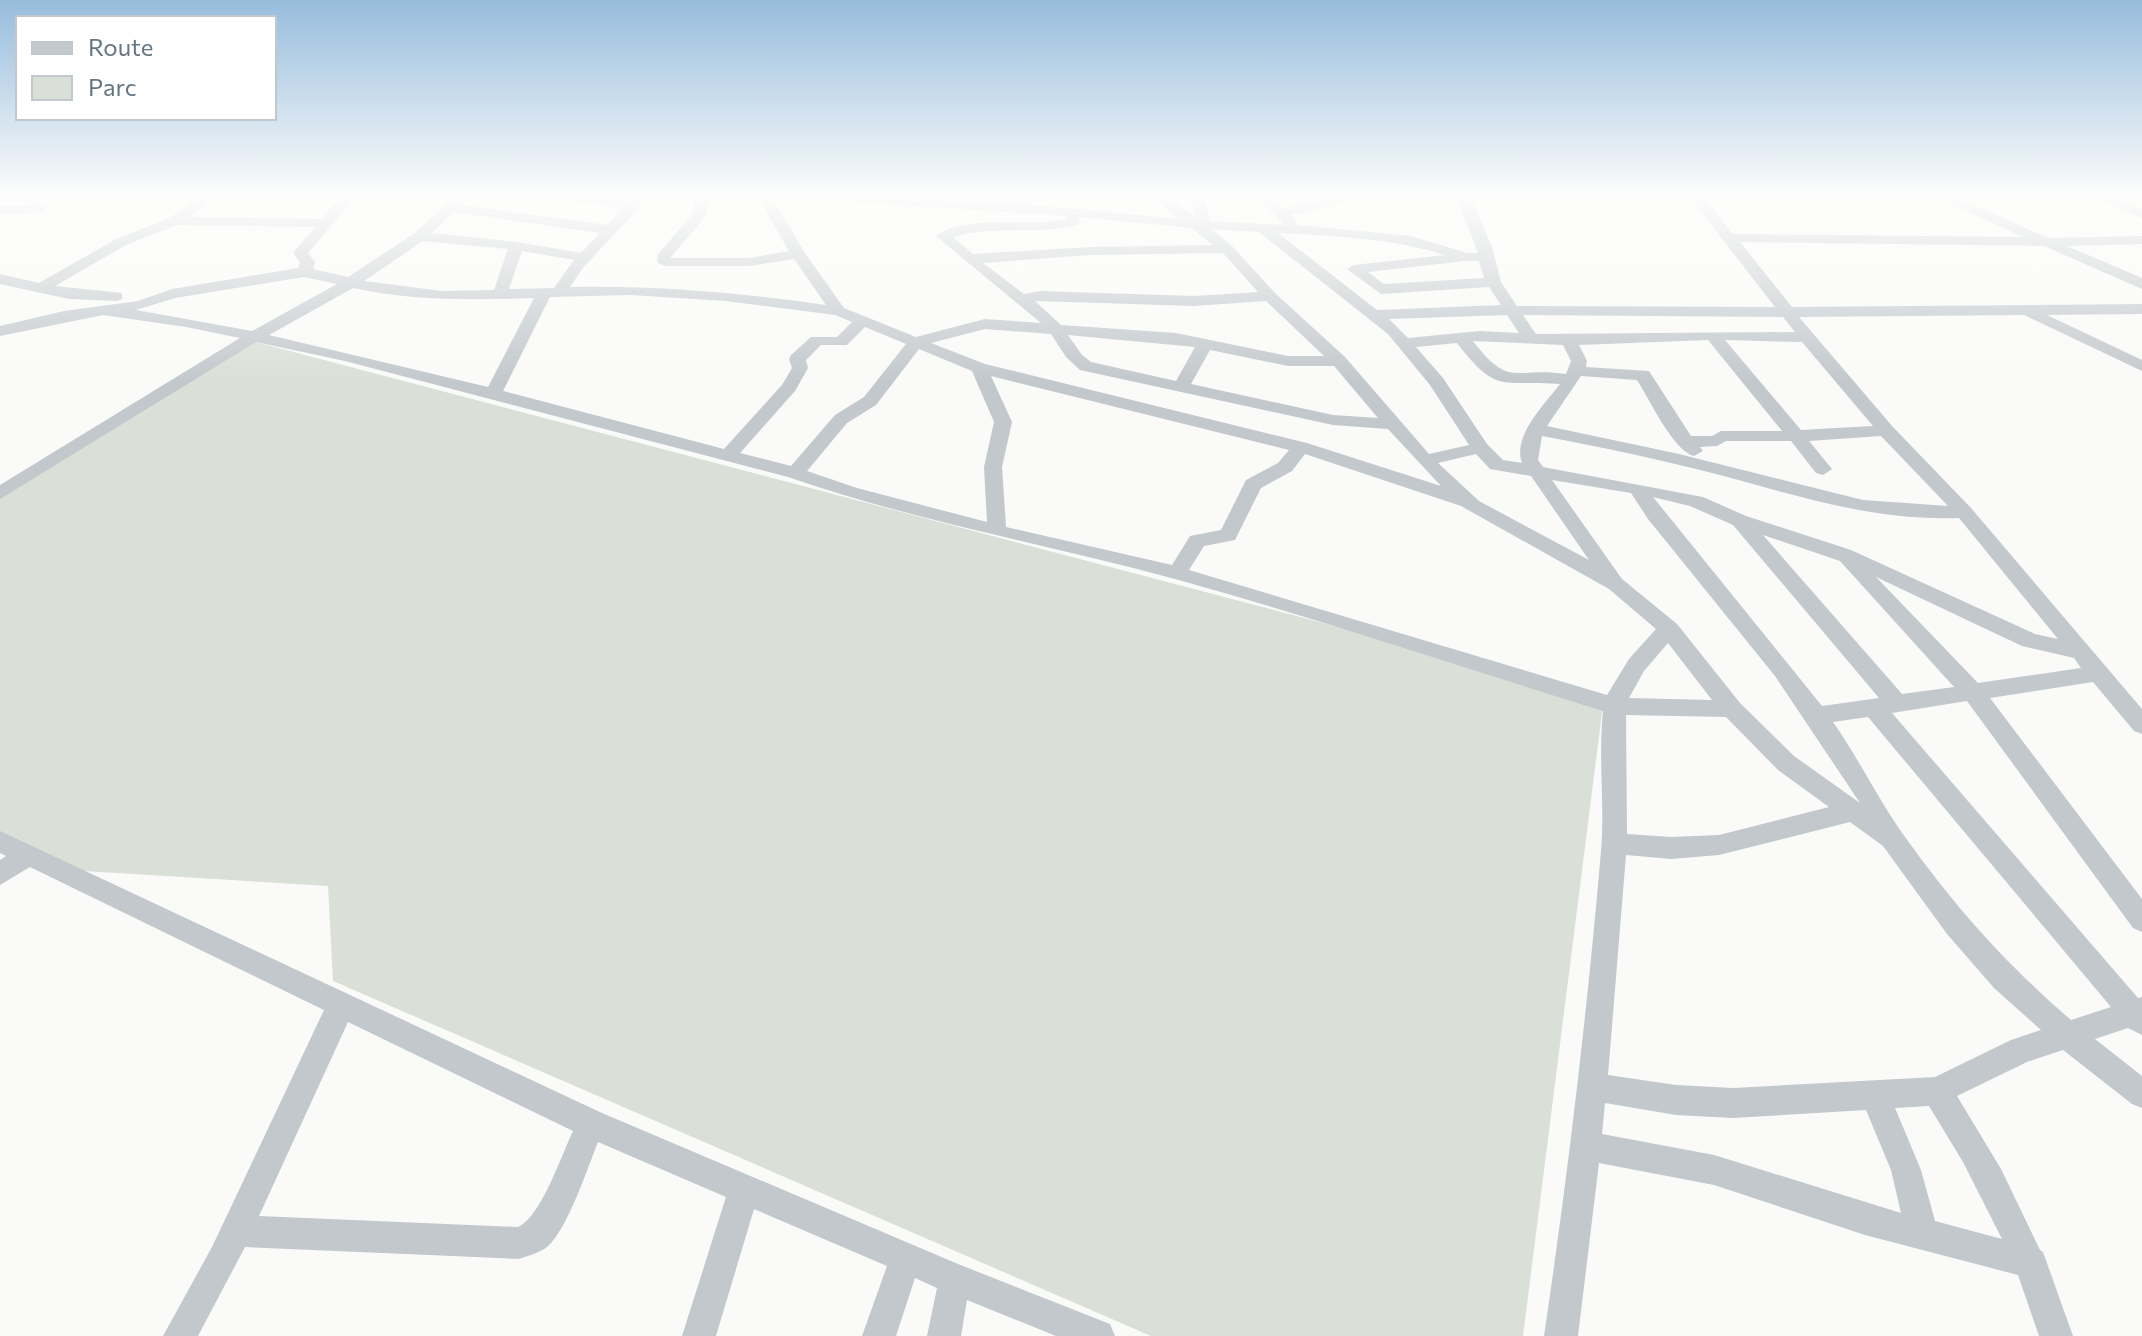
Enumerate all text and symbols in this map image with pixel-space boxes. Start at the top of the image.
legend [16,16,276,120]
text: Route [88,32,153,61]
text: Parc [88,72,137,101]

